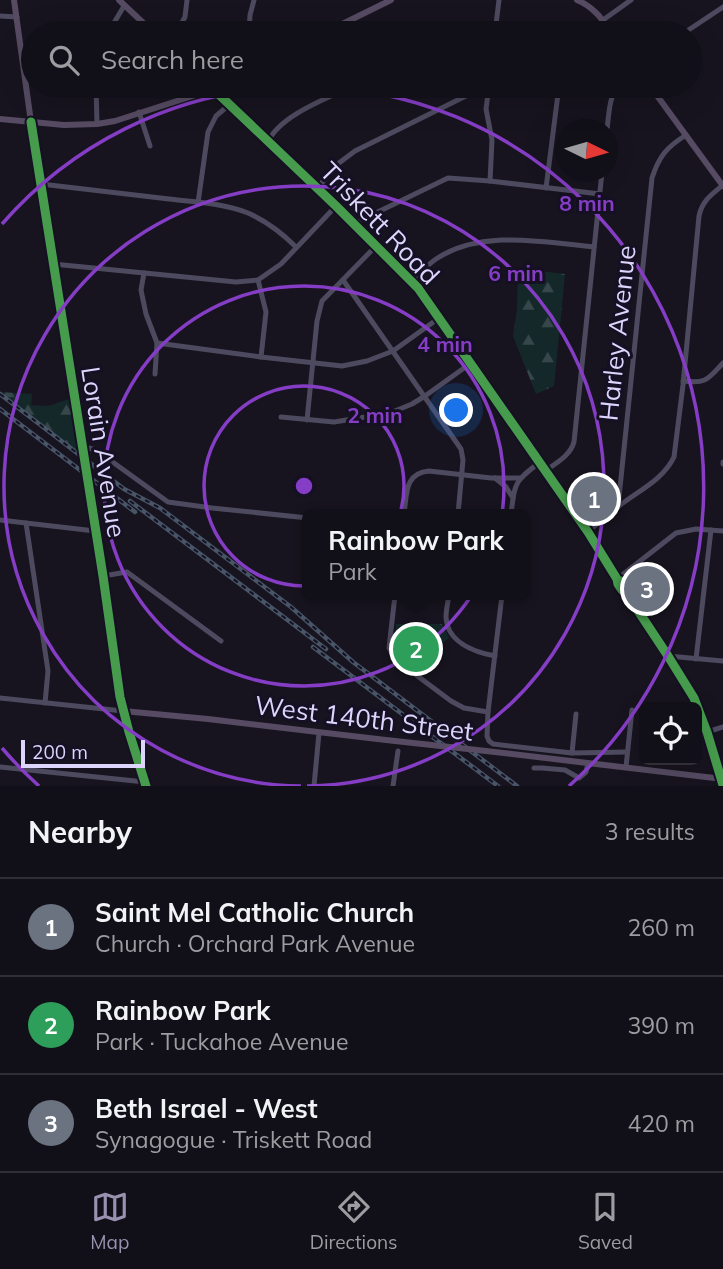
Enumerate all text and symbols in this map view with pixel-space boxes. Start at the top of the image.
search box [21,21,702,98]
icon: search [45,41,83,79]
text: Search here [101,43,244,76]
north arrow [555,119,618,182]
street label: Triskett Road [313,155,447,291]
text: 8 min [559,190,615,216]
street label: Harley Avenue [591,244,643,422]
text: 6 min [488,260,544,286]
text: 4 min [417,331,473,357]
street label: Lorain Avenue [74,364,134,540]
your location [439,393,473,427]
text: 2 min [347,402,403,428]
pin: 1 [571,473,617,525]
centre of rings [292,474,316,498]
popup [302,509,530,600]
text: Rainbow Park [328,524,504,557]
text: Park [328,557,377,586]
pin: 3 [624,563,670,615]
pin: 2 [393,623,439,675]
street label: West 140th Street [253,688,475,748]
map controls [639,702,702,765]
button: locate [639,702,702,765]
scale bar [21,737,145,769]
text: 200 m [32,740,88,764]
text: Nearby [28,813,132,851]
text: 3 results [605,817,695,846]
text: Saint Mel Catholic Church [95,896,414,929]
text: 1 [44,913,58,942]
text: 260 m [627,913,695,942]
text: Church · Orchard Park Avenue [95,929,415,958]
text: Rainbow Park [95,994,270,1027]
text: 2 [44,1011,58,1040]
text: 390 m [627,1011,695,1040]
text: Park · Tuckahoe Avenue [95,1027,348,1056]
text: Beth Israel - West [95,1092,318,1125]
text: 3 [44,1109,58,1138]
text: 420 m [627,1109,695,1138]
text: Synagogue · Triskett Road [95,1125,372,1154]
tab: Map [90,1188,129,1254]
tab: Directions [310,1188,398,1254]
tab: Saved [578,1188,633,1254]

